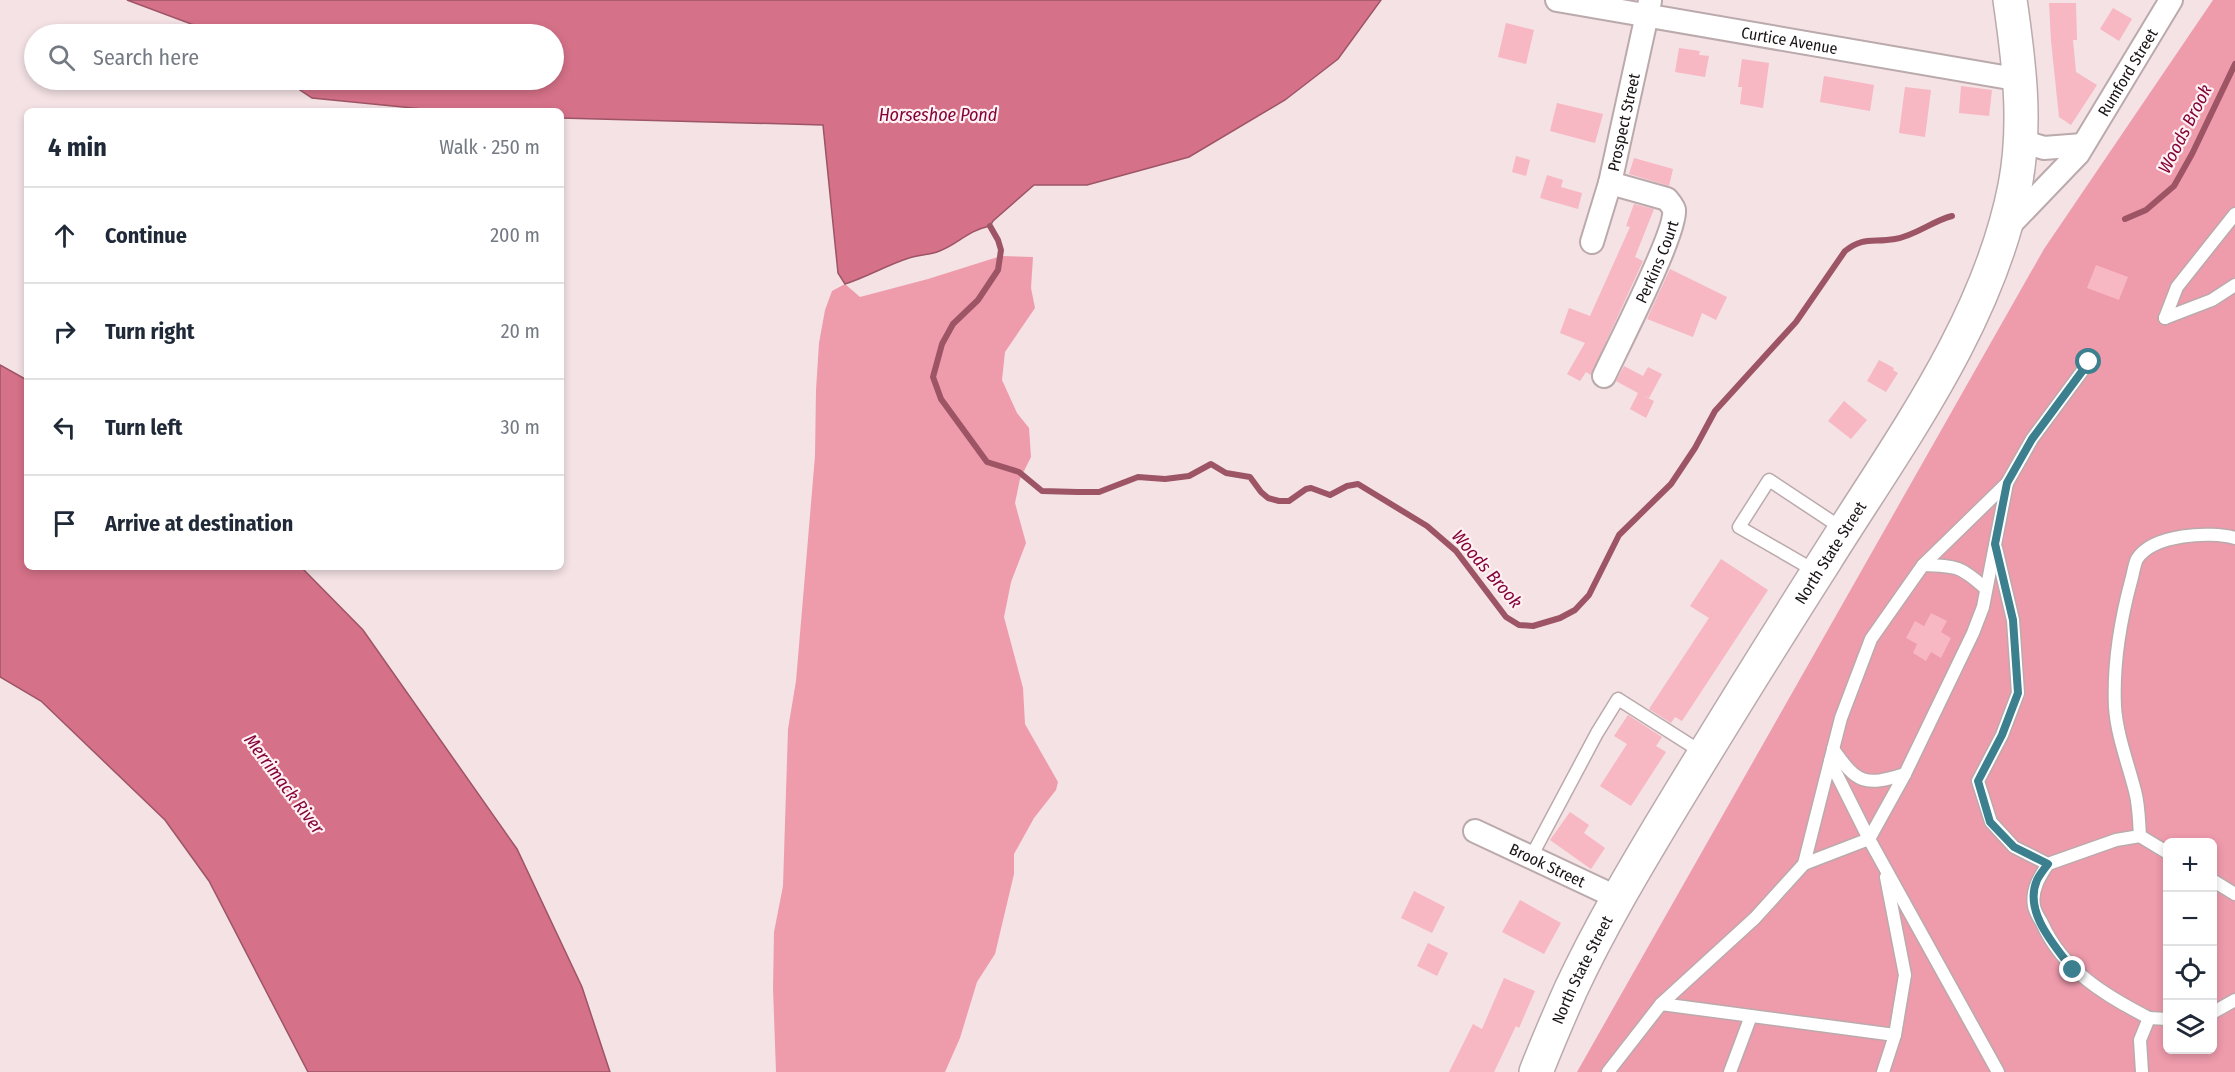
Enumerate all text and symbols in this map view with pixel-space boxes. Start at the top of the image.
street label: Curtice Avenue [1740,22,1839,58]
search box [24,24,564,90]
street label: Rumford Street [2094,24,2162,120]
icon: search [45,41,78,74]
text: Search here [93,44,199,71]
street label: Prospect Street [1603,70,1644,173]
water label: Woods Brook [2153,81,2217,177]
water label: Horseshoe Pond [879,104,998,126]
text: 4 min [48,132,107,163]
text: Walk · 250 m [439,135,540,159]
street label: Perkins Court [1631,218,1682,306]
icon: ahead [48,219,81,252]
text: Continue [105,222,187,249]
text: 200 m [490,223,540,247]
icon: right [48,315,81,348]
text: Turn right [105,318,194,345]
text: 20 m [501,319,540,343]
route start [2075,348,2101,374]
icon: left [48,411,81,444]
text: Turn left [105,414,183,441]
text: 30 m [500,415,540,439]
street label: North State Street [1790,497,1870,607]
icon: arrive [48,507,81,540]
text: Arrive at destination [105,510,293,537]
water label: Woods Brook [1447,525,1527,613]
water label: Merrimack River [239,730,329,839]
map controls [2163,838,2217,1054]
button: + [2163,838,2217,892]
street label: Brook Street [1507,839,1589,891]
button: − [2163,892,2217,946]
street label: North State Street [1547,912,1616,1027]
button: locate [2163,946,2217,1000]
route end [2059,956,2085,982]
button: layers [2163,1000,2217,1054]

